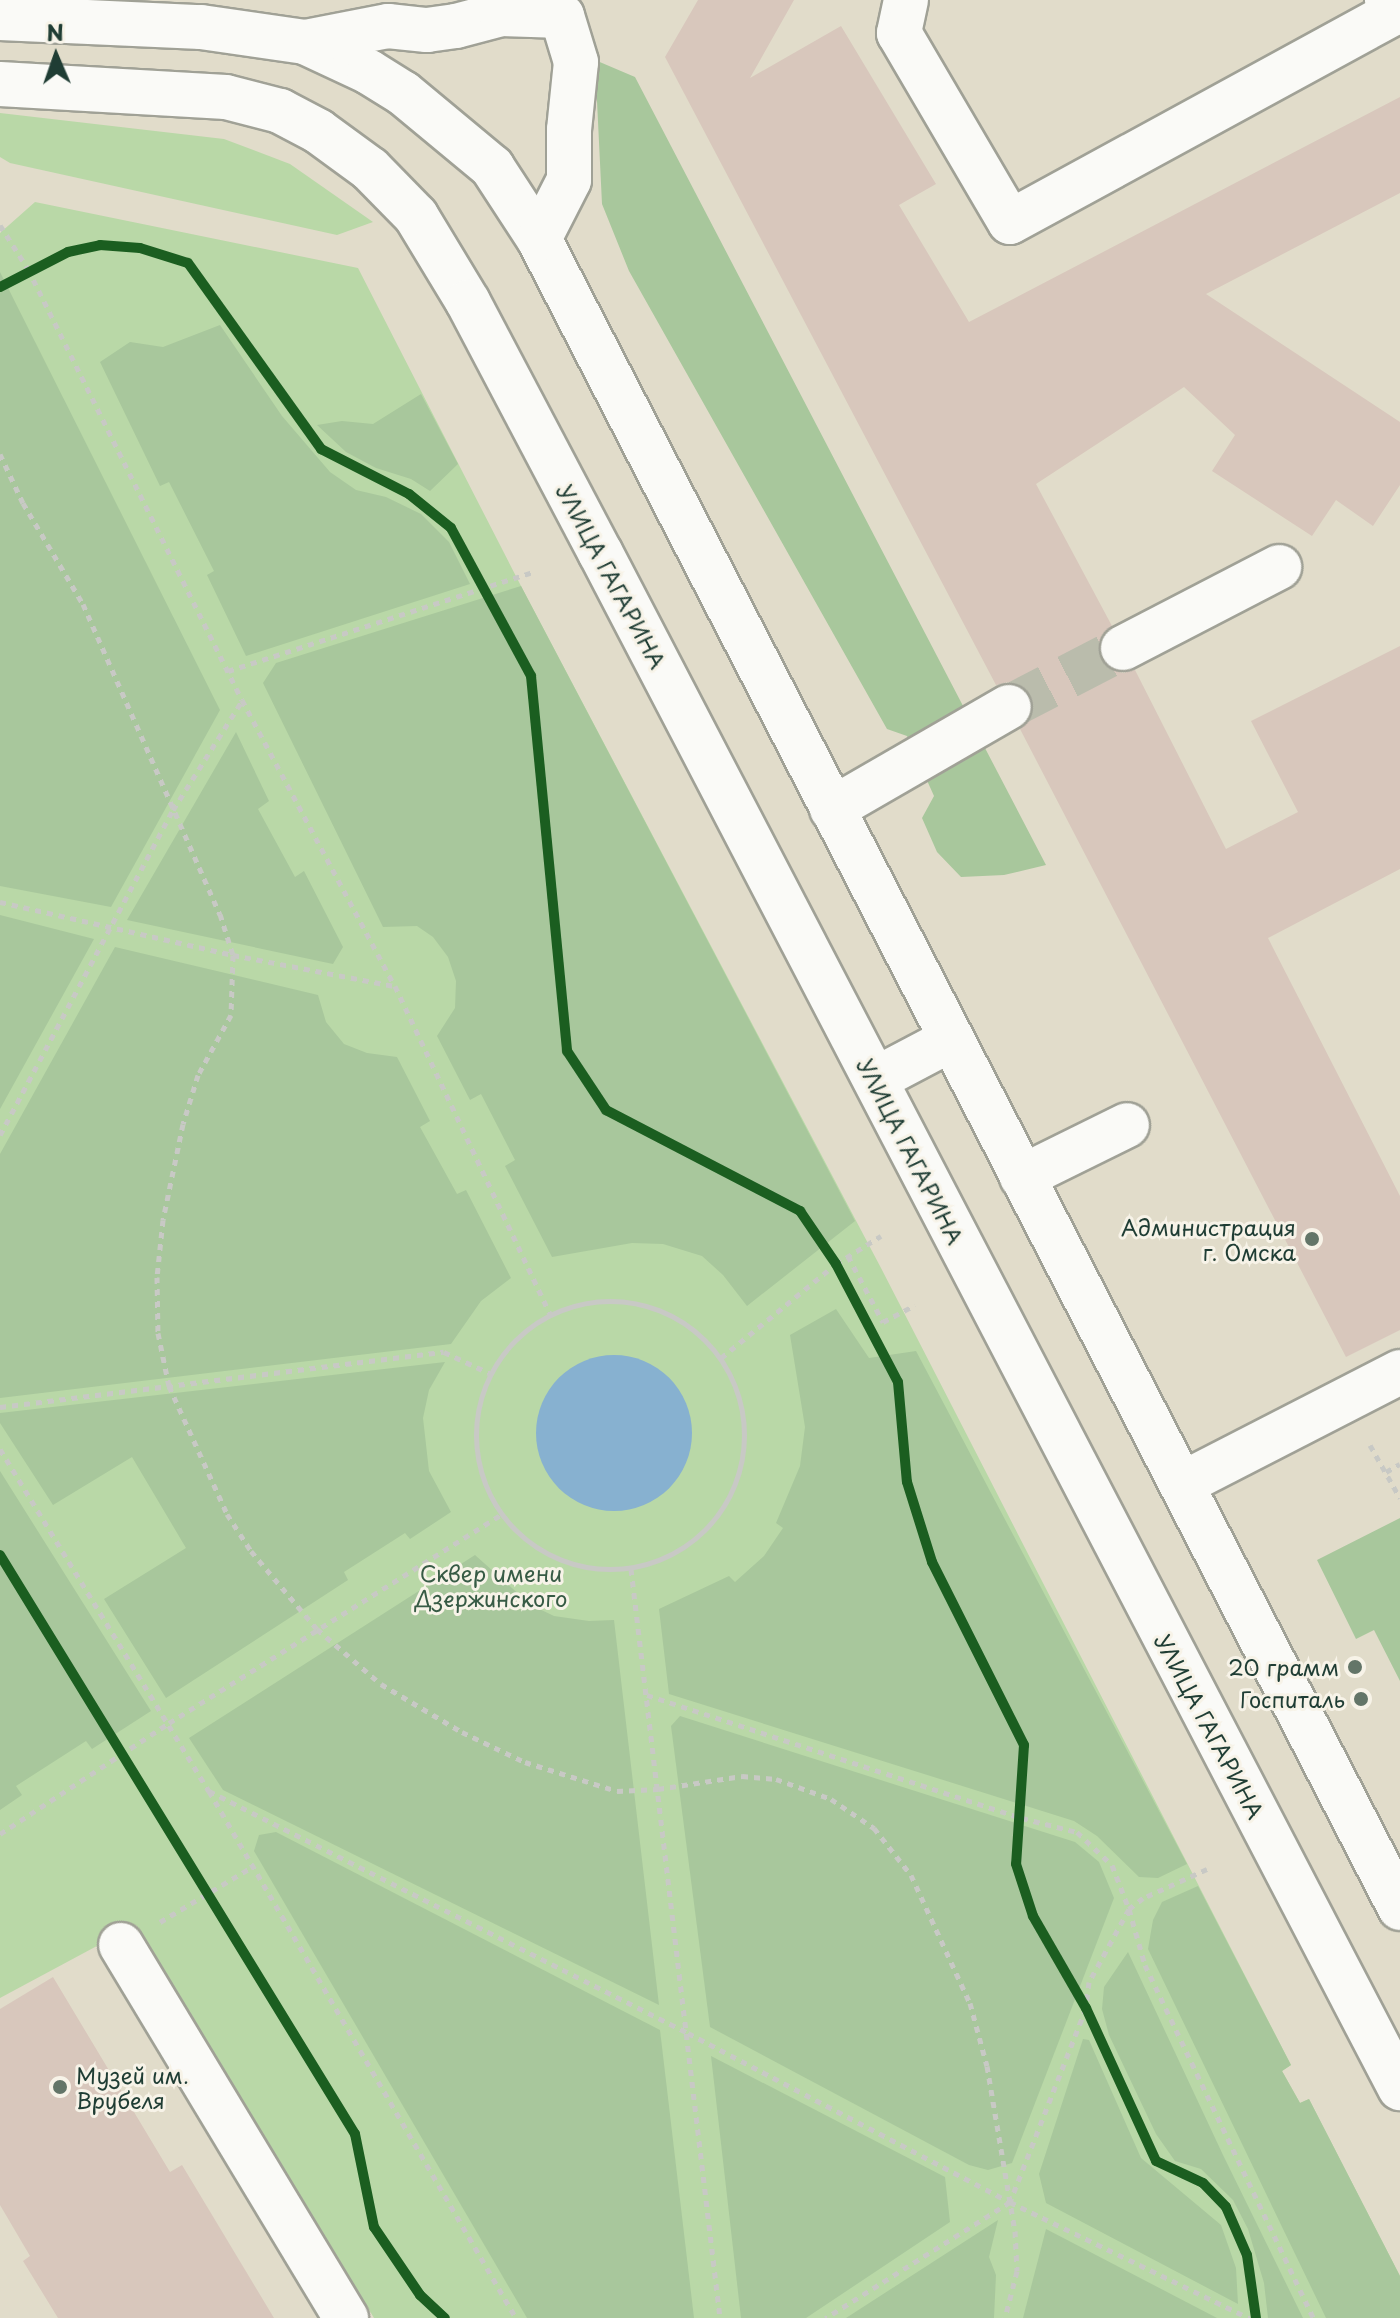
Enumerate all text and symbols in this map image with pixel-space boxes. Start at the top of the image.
text: N [46,15,64,48]
north arrow [16,16,96,96]
street label: УЛИЦА ГАГАРИНА [552,478,672,674]
street label: УЛИЦА ГАГАРИНА [852,1053,970,1249]
place label: Администрация г. Омска [1121,1213,1296,1264]
marker: Администрация г. Омска [1303,1230,1321,1248]
park label: Сквер имени Дзержинского [415,1559,567,1610]
street label: УЛИЦА ГАГАРИНА [1150,1628,1270,1824]
place label: 20 грамм [1228,1654,1339,1680]
marker: 20 грамм [1346,1658,1364,1676]
place label: Госпиталь [1240,1686,1345,1712]
marker: Госпиталь [1352,1690,1370,1708]
place label: Музей им. Врубеля [76,2061,189,2112]
marker: Музей им. Врубеля [51,2078,69,2096]

